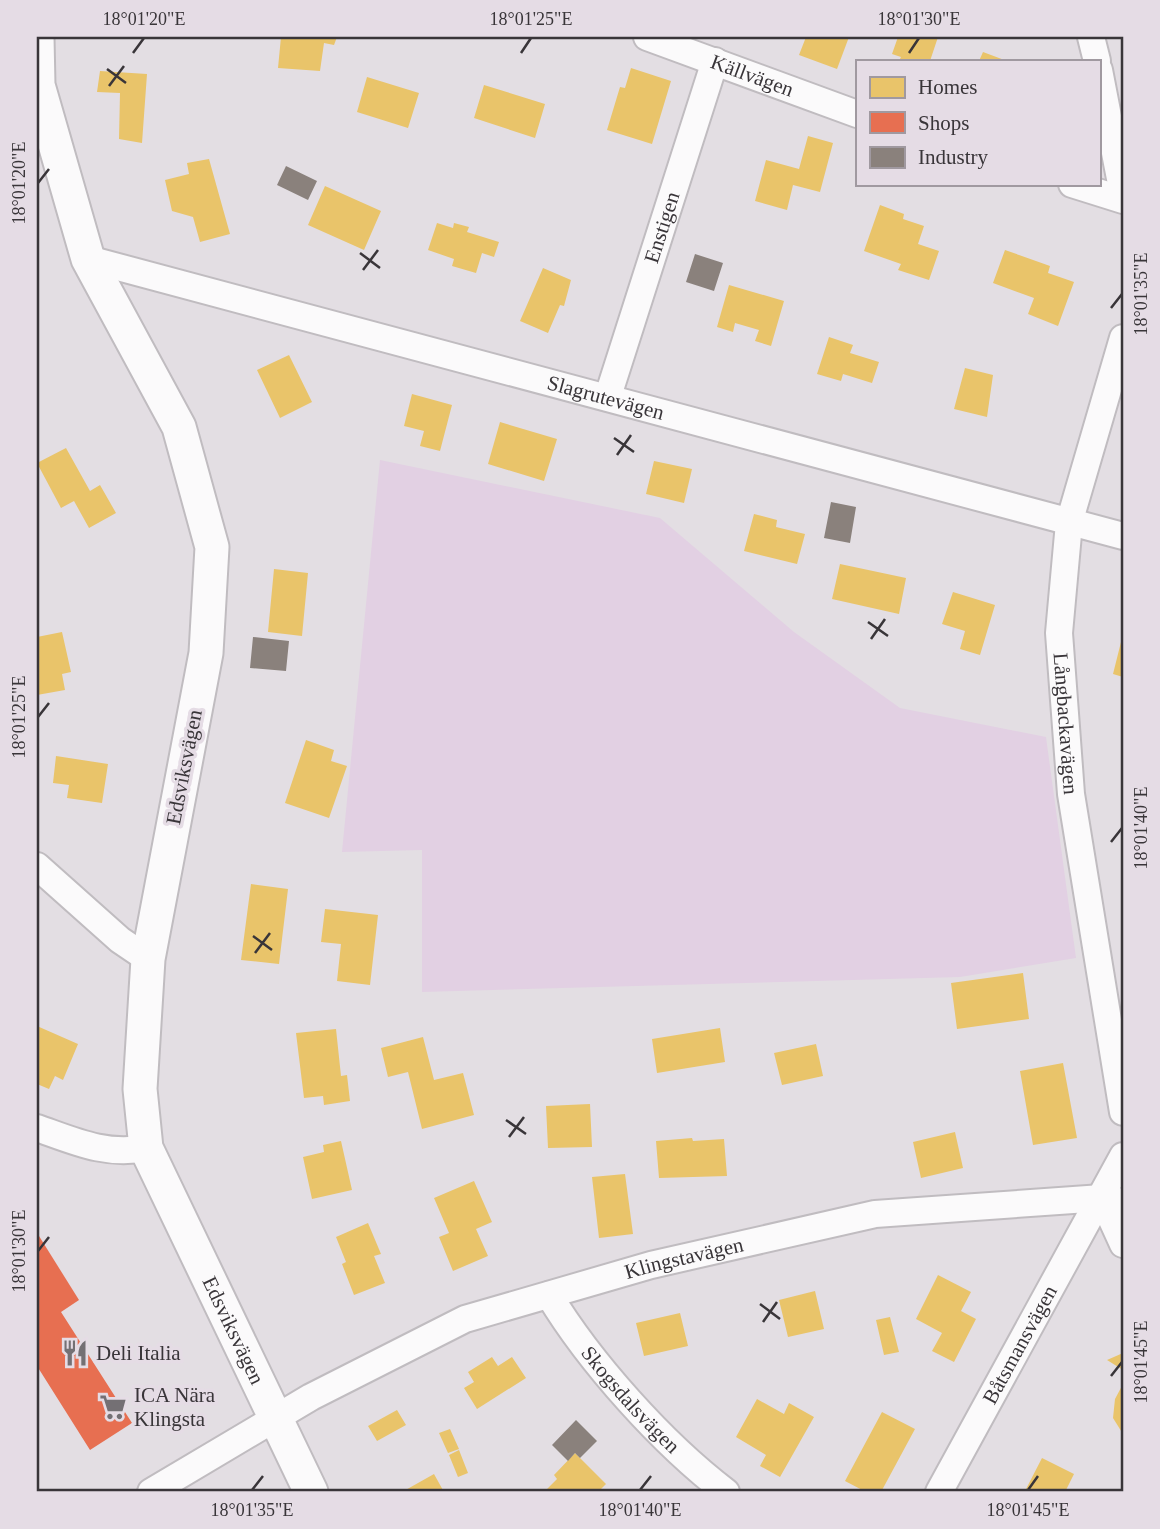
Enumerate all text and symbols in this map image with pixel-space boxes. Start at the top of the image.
text: 18°01'20"E [103,9,185,29]
text: 18°01'25"E [490,9,572,29]
text: 18°01'30"E [878,9,960,29]
street label: Källvägen [707,49,797,102]
legend [856,60,1100,186]
text: Homes [918,75,978,99]
text: Shops [918,111,969,135]
text: 18°01'20"E [9,142,29,224]
text: Industry [918,145,988,169]
street label: Enstigen [639,188,685,266]
text: 18°01'35"E [1131,253,1151,335]
street label: Slagrutevägen [545,370,667,425]
street label: Långbackavägen [1048,652,1083,796]
text: 18°01'25"E [9,676,29,758]
street label: Edsviksvägen [161,707,207,827]
text: 18°01'40"E [1131,787,1151,869]
text: 18°01'30"E [9,1210,29,1292]
street label: Klingstavägen [622,1232,746,1284]
street label: Edsviksvägen [197,1273,270,1389]
street label: Båtsmansvägen [977,1281,1062,1408]
text: 18°01'45"E [1131,1321,1151,1403]
restaurant icon: Deli Italia [60,1338,90,1368]
place label: Deli Italia [96,1341,181,1365]
street label: Skogsdalsvägen [576,1341,685,1458]
place label: ICA Nära Klingsta [134,1383,216,1431]
supermarket icon: ICA Nära Klingsta [98,1392,128,1422]
text: 18°01'35"E [211,1500,293,1520]
text: 18°01'40"E [599,1500,681,1520]
text: 18°01'45"E [987,1500,1069,1520]

